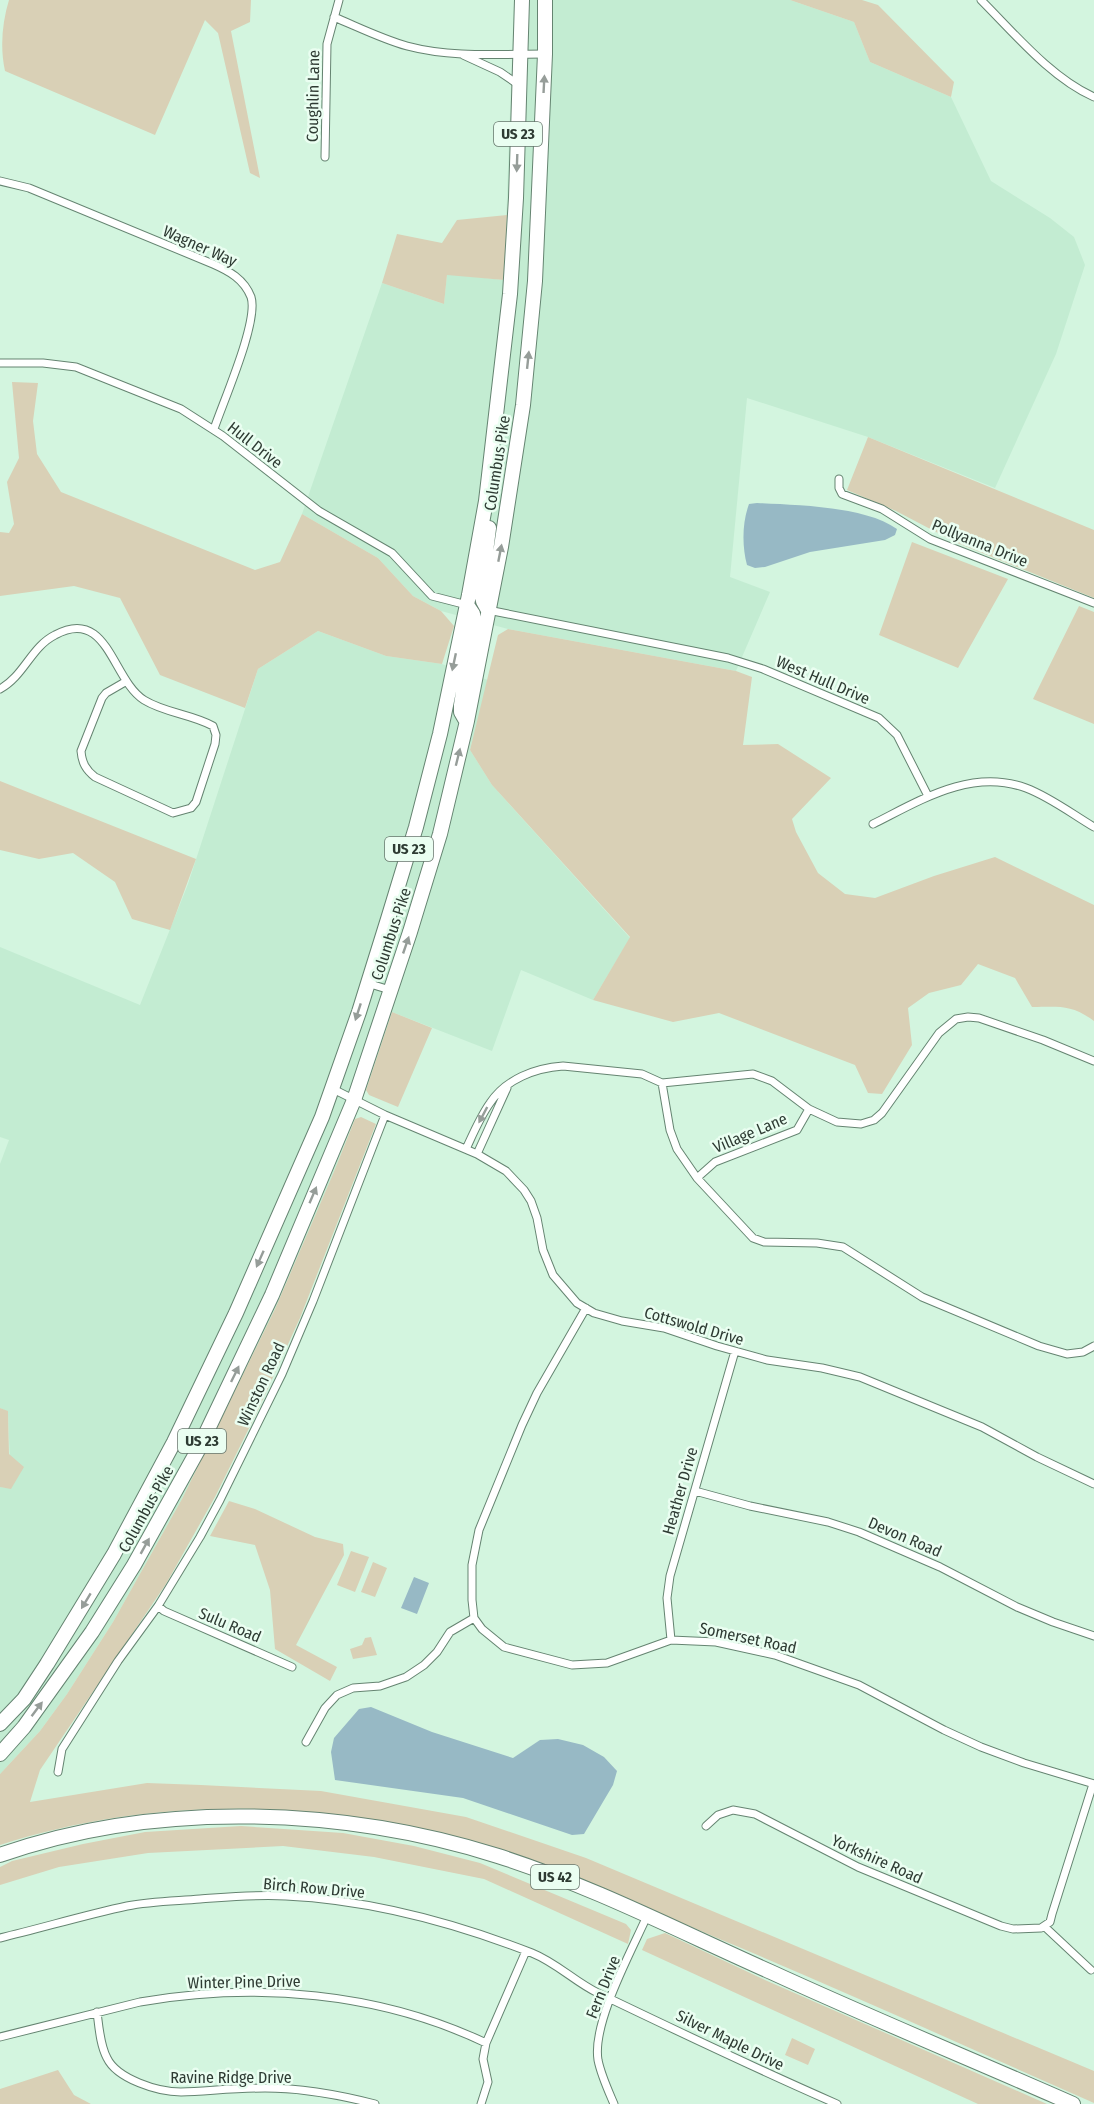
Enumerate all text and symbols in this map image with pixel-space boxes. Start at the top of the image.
street label: Coughlin Lane [303,50,323,142]
one-way arrow [539,75,548,94]
road number: US 23 [494,122,542,146]
one-way arrow [513,154,522,173]
street label: Wagner Way [160,221,241,271]
one-way arrow [523,350,533,369]
street label: Columbus Pike [480,414,514,512]
street label: Hull Drive [224,418,286,472]
street label: Pollyanna Drive [929,515,1031,571]
one-way arrow [495,543,504,562]
street label: West Hull Drive [773,652,873,708]
one-way arrow [449,653,458,672]
one-way arrow [453,748,463,767]
road number: US 23 [385,837,433,861]
street label: Columbus Pike [367,885,415,983]
one-way arrow [401,936,411,954]
one-way arrow [353,1003,363,1021]
one-way arrow [478,1107,488,1124]
street label: Village Lane [710,1109,790,1157]
one-way arrow [309,1186,318,1204]
one-way arrow [255,1250,265,1268]
street label: Cottswold Drive [642,1303,746,1349]
street label: Winston Road [233,1339,289,1429]
one-way arrow [231,1365,240,1382]
road number: US 23 [178,1429,226,1453]
street label: Heather Drive [658,1445,702,1537]
street label: Columbus Pike [114,1462,178,1556]
street label: Devon Road [865,1513,945,1561]
one-way arrow [140,1537,150,1554]
one-way arrow [81,1593,92,1609]
street label: Sulu Road [196,1603,264,1647]
street label: Somerset Road [698,1618,798,1658]
one-way arrow [31,1701,44,1717]
street label: Yorkshire Road [829,1830,925,1888]
road number: US 42 [531,1865,579,1889]
street label: Birch Row Drive [262,1874,366,1902]
street label: Fern Drive [582,1953,624,2021]
street label: Winter Pine Drive [187,1972,301,1992]
street label: Silver Maple Drive [673,2006,787,2074]
street label: Ravine Ridge Drive [170,2068,292,2087]

